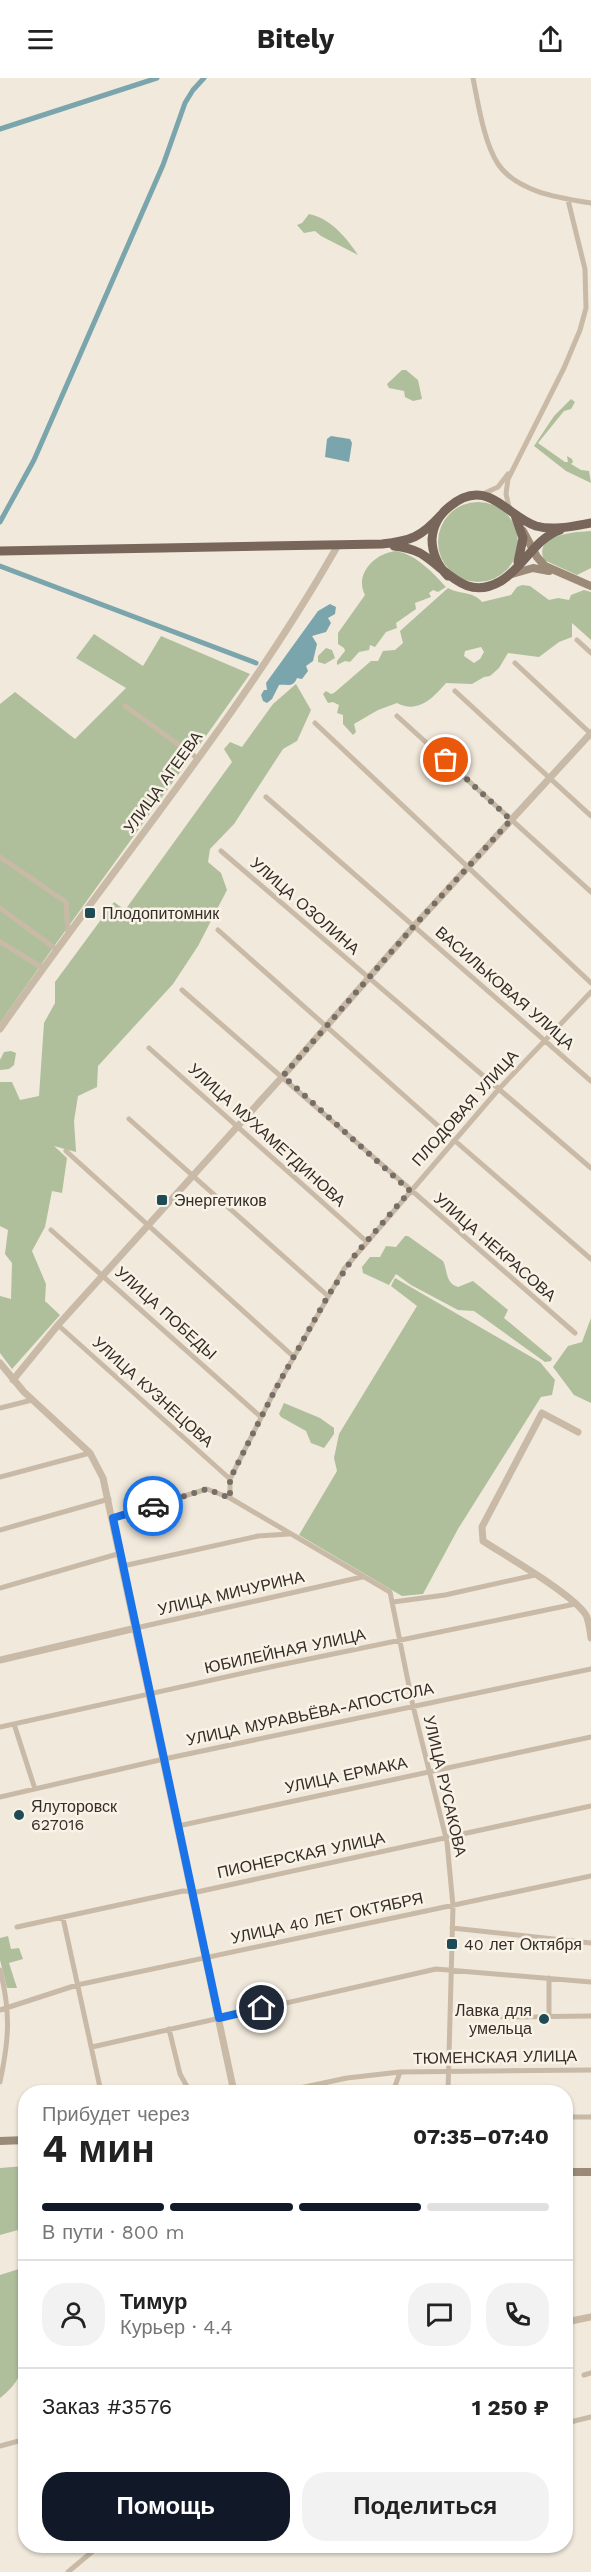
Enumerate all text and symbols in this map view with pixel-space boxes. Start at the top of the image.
icon: menu [24,23,57,56]
text: Bitely [257,23,334,55]
icon: share [534,23,567,56]
street label: УЛИЦА АГЕЕВА [120,727,206,837]
pin [420,734,471,785]
icon: bag [429,743,462,776]
street label: УЛИЦА ОЗОЛИНА [247,854,364,959]
place label: Плодопитомник [102,904,220,923]
marker: Плодопитомник [83,906,97,920]
street label: ВАСИЛЬКОВАЯ УЛИЦА [432,922,579,1054]
street label: ПЛОДОВАЯ УЛИЦА [408,1046,522,1170]
street label: УЛИЦА МУХАМЕТДИНОВА [185,1059,350,1211]
street label: УЛИЦА НЕКРАСОВА [430,1189,560,1305]
place label: Энергетиков [174,1191,267,1210]
marker: Энергетиков [155,1193,169,1207]
street label: УЛИЦА ПОБЕДЫ [111,1263,221,1363]
street label: УЛИЦА КУЗНЕЦОВА [89,1333,217,1451]
courier [123,1476,183,1536]
icon: car [137,1490,170,1523]
street label: УЛИЦА МИЧУРИНА [156,1567,306,1619]
street label: ЮБИЛЕЙНАЯ УЛИЦА [203,1625,368,1677]
street label: УЛИЦА МУРАВЬЁВА-АПОСТОЛА [185,1678,436,1750]
street label: УЛИЦА РУСАКОВА [420,1714,471,1859]
street label: УЛИЦА ЕРМАКА [283,1753,409,1797]
place label: Ялуторовск 627016 [31,1797,118,1834]
marker: Ялуторовск 627016 [12,1808,26,1822]
street label: ПИОНЕРСКАЯ УЛИЦА [215,1828,387,1882]
street label: УЛИЦА 40 ЛЕТ ОКТЯБРЯ [229,1888,425,1948]
place label: 40 лет Октября [464,1935,582,1954]
marker: 40 лет Октября [445,1937,459,1951]
pin [236,1982,287,2033]
icon: home [245,1991,278,2024]
place label: Лавка для умельца [455,2001,532,2038]
marker: Лавка для умельца [537,2012,551,2026]
street label: ТЮМЕНСКАЯ УЛИЦА [413,2046,578,2068]
text: Прибудет через [42,2102,190,2126]
text: 07:35–07:40 [413,2124,549,2149]
text: 4 мин [42,2126,155,2171]
text: В пути · 800 m [42,2220,185,2244]
button: person [42,2283,105,2346]
button: chat [408,2283,471,2346]
button: phone [486,2283,549,2346]
text: Тимур [120,2289,188,2314]
text: Курьер · 4.4 [120,2315,233,2339]
text: Заказ #3576 [42,2394,172,2419]
text: 1 250 ₽ [472,2395,549,2420]
button: Помощь [42,2472,290,2541]
button: Поделиться [302,2472,549,2541]

